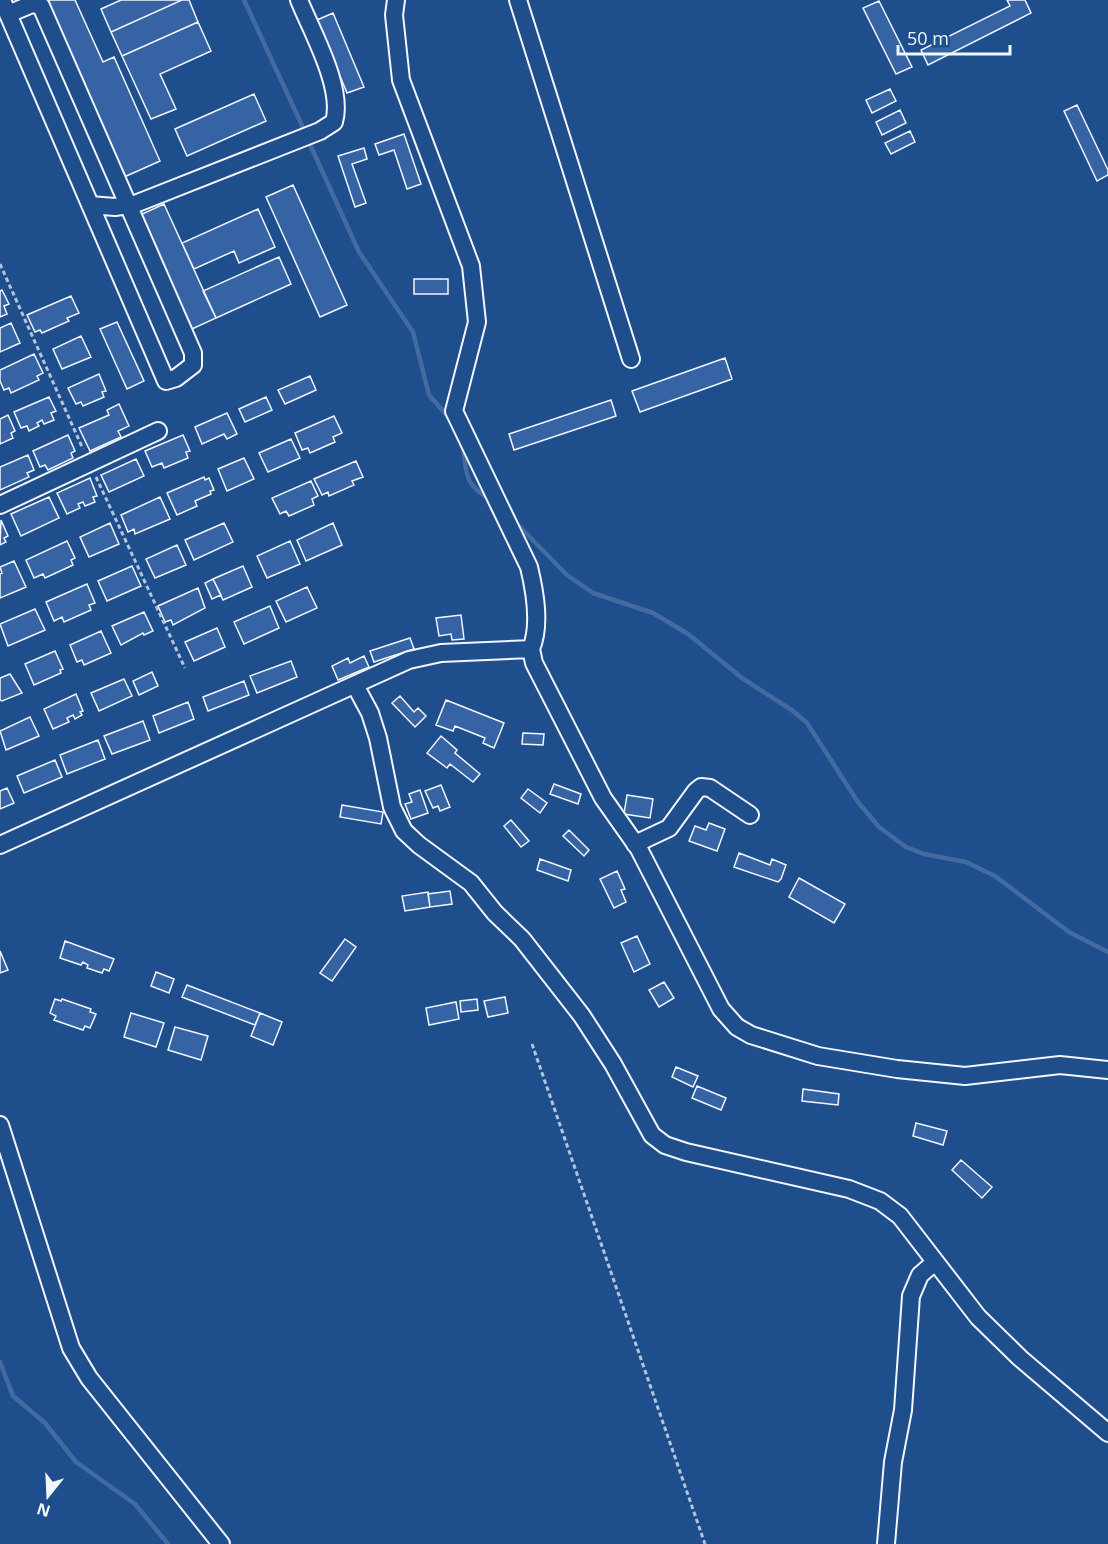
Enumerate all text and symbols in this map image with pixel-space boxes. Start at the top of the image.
scale bar [898,18,1010,56]
text: 50 m [907,26,949,50]
north arrow [18,1466,78,1526]
text: N [34,1498,53,1523]

